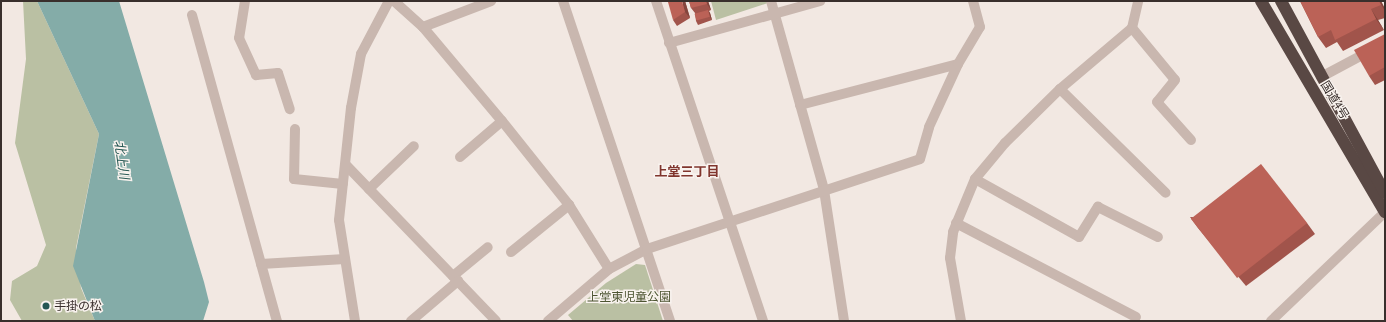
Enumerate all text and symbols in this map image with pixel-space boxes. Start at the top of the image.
street label: 国道4号 [1318,78,1352,122]
water label: 北上川 [111,140,131,180]
district label: 上堂三丁目 [655,164,719,180]
park label: 上堂東児童公園 [587,290,671,304]
place label: 手掛の松 [54,299,102,313]
marker: 手掛の松 [41,301,51,311]

